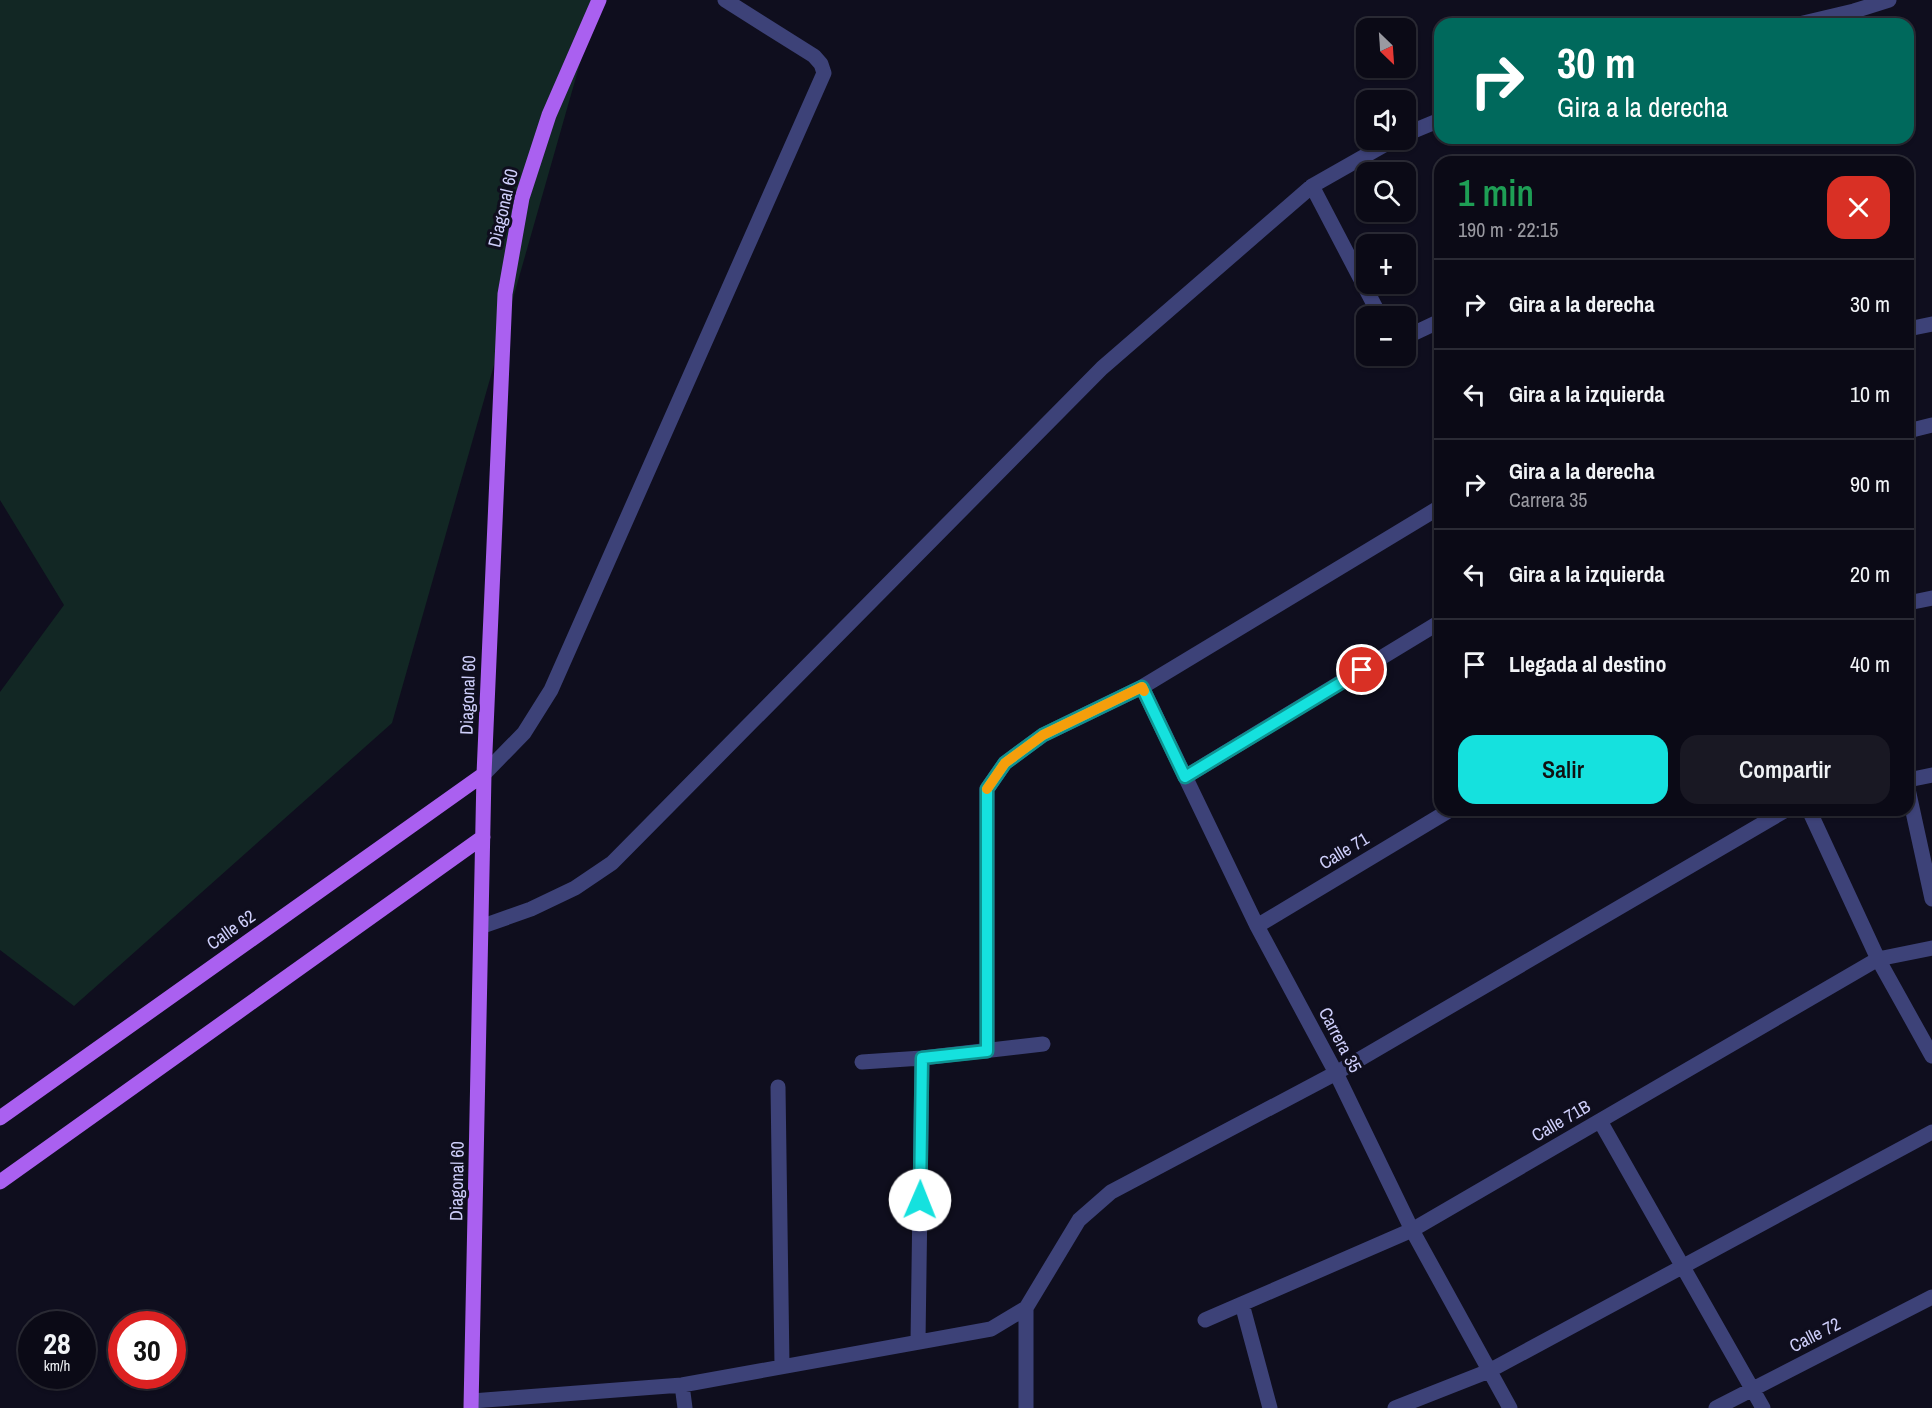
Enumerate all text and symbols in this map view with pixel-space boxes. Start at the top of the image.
north arrow [1356,18,1416,78]
map controls [1356,18,1416,366]
text: 30 m [1557,35,1636,91]
icon: right [1458,42,1536,120]
text: Gira a la derecha [1557,89,1728,125]
button: sound [1356,90,1416,150]
button: search [1356,162,1416,222]
street label: Diagonal 60 [481,166,524,249]
text: 1 min [1458,169,1534,217]
button: close [1827,176,1890,239]
text: 190 m · 22:15 [1458,216,1558,243]
button: + [1356,234,1416,294]
icon: right [1458,288,1491,321]
text: Gira a la derecha [1509,289,1654,319]
text: 30 m [1850,289,1890,319]
button: − [1356,306,1416,366]
icon: left [1458,378,1491,411]
text: Gira a la izquierda [1509,379,1664,409]
text: 10 m [1850,379,1890,409]
text: Gira a la derecha [1509,456,1654,486]
icon: right [1458,468,1491,501]
text: 90 m [1850,469,1890,499]
text: Carrera 35 [1509,486,1587,513]
icon: left [1458,558,1491,591]
text: Gira a la izquierda [1509,559,1664,589]
text: 20 m [1850,559,1890,589]
pin [1336,644,1387,695]
icon: arrive [1458,648,1491,681]
text: Llegada al destino [1509,649,1666,679]
text: 40 m [1850,649,1890,679]
icon: arrive [1345,653,1378,686]
street label: Diagonal 60 [454,655,481,735]
button: Salir [1458,735,1668,804]
button: Compartir [1680,735,1890,804]
street label: Calle 71 [1314,826,1374,875]
street label: Calle 62 [201,904,260,955]
street label: Carrera 35 [1313,1003,1368,1077]
street label: Calle 71B [1527,1094,1595,1147]
street label: Diagonal 60 [443,1141,470,1221]
position arrow [888,1168,952,1232]
speed limit sign: 30 [108,1311,186,1389]
street label: Calle 72 [1785,1311,1845,1358]
text: 28 [43,1323,71,1363]
text: km/h [44,1355,70,1376]

